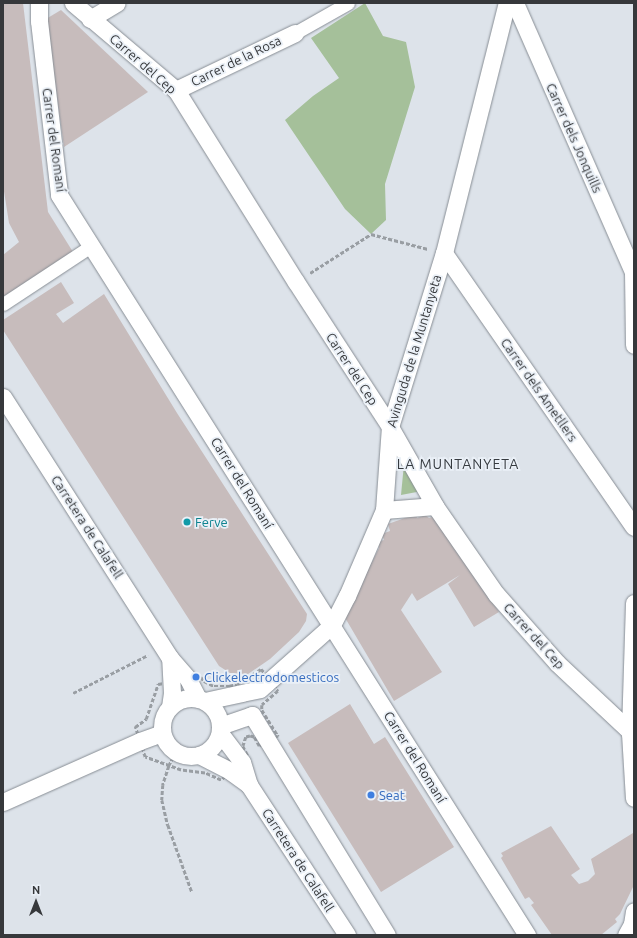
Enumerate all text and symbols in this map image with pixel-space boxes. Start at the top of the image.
street label: Carrer del Cep [106,31,180,97]
street label: Carrer de la Rosa [188,32,284,90]
street label: Carrer dels Jonquills [543,81,605,195]
street label: Carrer del Romaní [39,87,69,193]
street label: Avinguda de la Muntanyeta [383,273,445,429]
street label: Carrer del Cep [323,330,381,408]
street label: Carrer dels Ametllers [497,335,581,445]
street label: Carrer del Romaní [208,434,276,532]
district label: LA MUNTANYETA [397,456,519,472]
street label: Carretera de Calafell [48,472,126,582]
place label: Ferve [195,514,228,530]
marker: Ferve [182,517,192,527]
street label: Carrer del Cep [500,600,568,672]
place label: Clickelectrodomesticos [204,669,339,685]
marker: Clickelectrodomesticos [191,672,201,682]
street label: Carrer del Romaní [381,708,449,806]
place label: Seat [379,787,405,803]
marker: Seat [366,790,376,800]
street label: Carretera de Calafell [259,805,337,915]
north arrow [16,882,56,922]
text: N [32,884,40,896]

